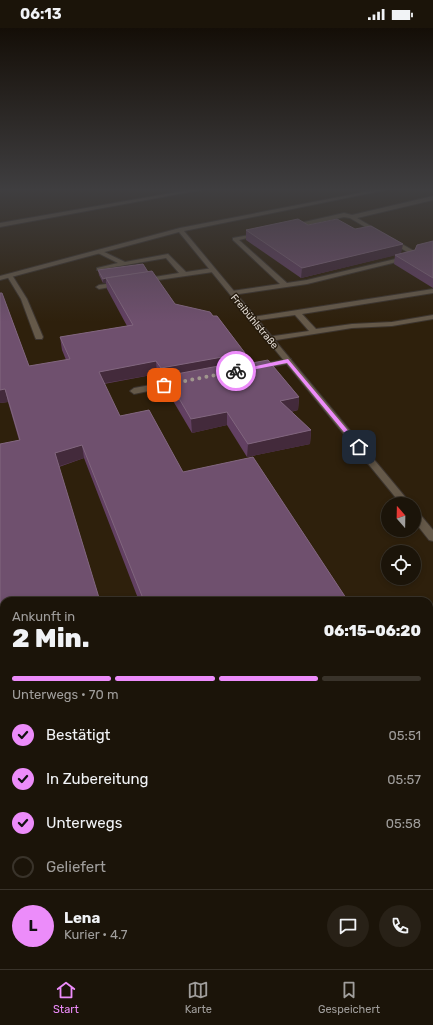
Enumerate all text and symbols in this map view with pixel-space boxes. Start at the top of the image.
text: 06:13 [20,5,62,23]
street label: Freibühlstraße [228,292,281,352]
courier [216,351,256,391]
icon: bike [225,360,247,382]
pin [147,368,181,402]
icon: bag [153,374,175,396]
pin [342,430,376,464]
icon: home [348,436,370,458]
north arrow [381,497,421,537]
map controls [381,497,421,585]
button: locate [381,545,421,585]
text: Ankunft in [12,609,75,624]
text: 06:15–06:20 [324,622,421,640]
text: 2 Min. [12,623,89,654]
text: Unterwegs · 70 m [12,687,118,702]
icon: check [12,724,34,746]
text: Bestätigt [46,726,110,744]
text: 05:51 [389,728,421,743]
icon: check [12,768,34,790]
text: In Zubereitung [46,770,149,788]
text: 05:57 [387,772,421,787]
icon: check [12,812,34,834]
text: Unterwegs [46,814,122,832]
text: 05:58 [386,816,421,831]
text: Geliefert [46,858,106,876]
button: chat [327,905,369,947]
button: phone [379,905,421,947]
text: Lena [64,909,100,927]
text: L [29,917,37,935]
text: Kurier · 4.7 [64,927,127,942]
tab: Start [53,979,79,1016]
tab: Karte [185,979,212,1016]
tab: Gespeichert [318,979,380,1016]

